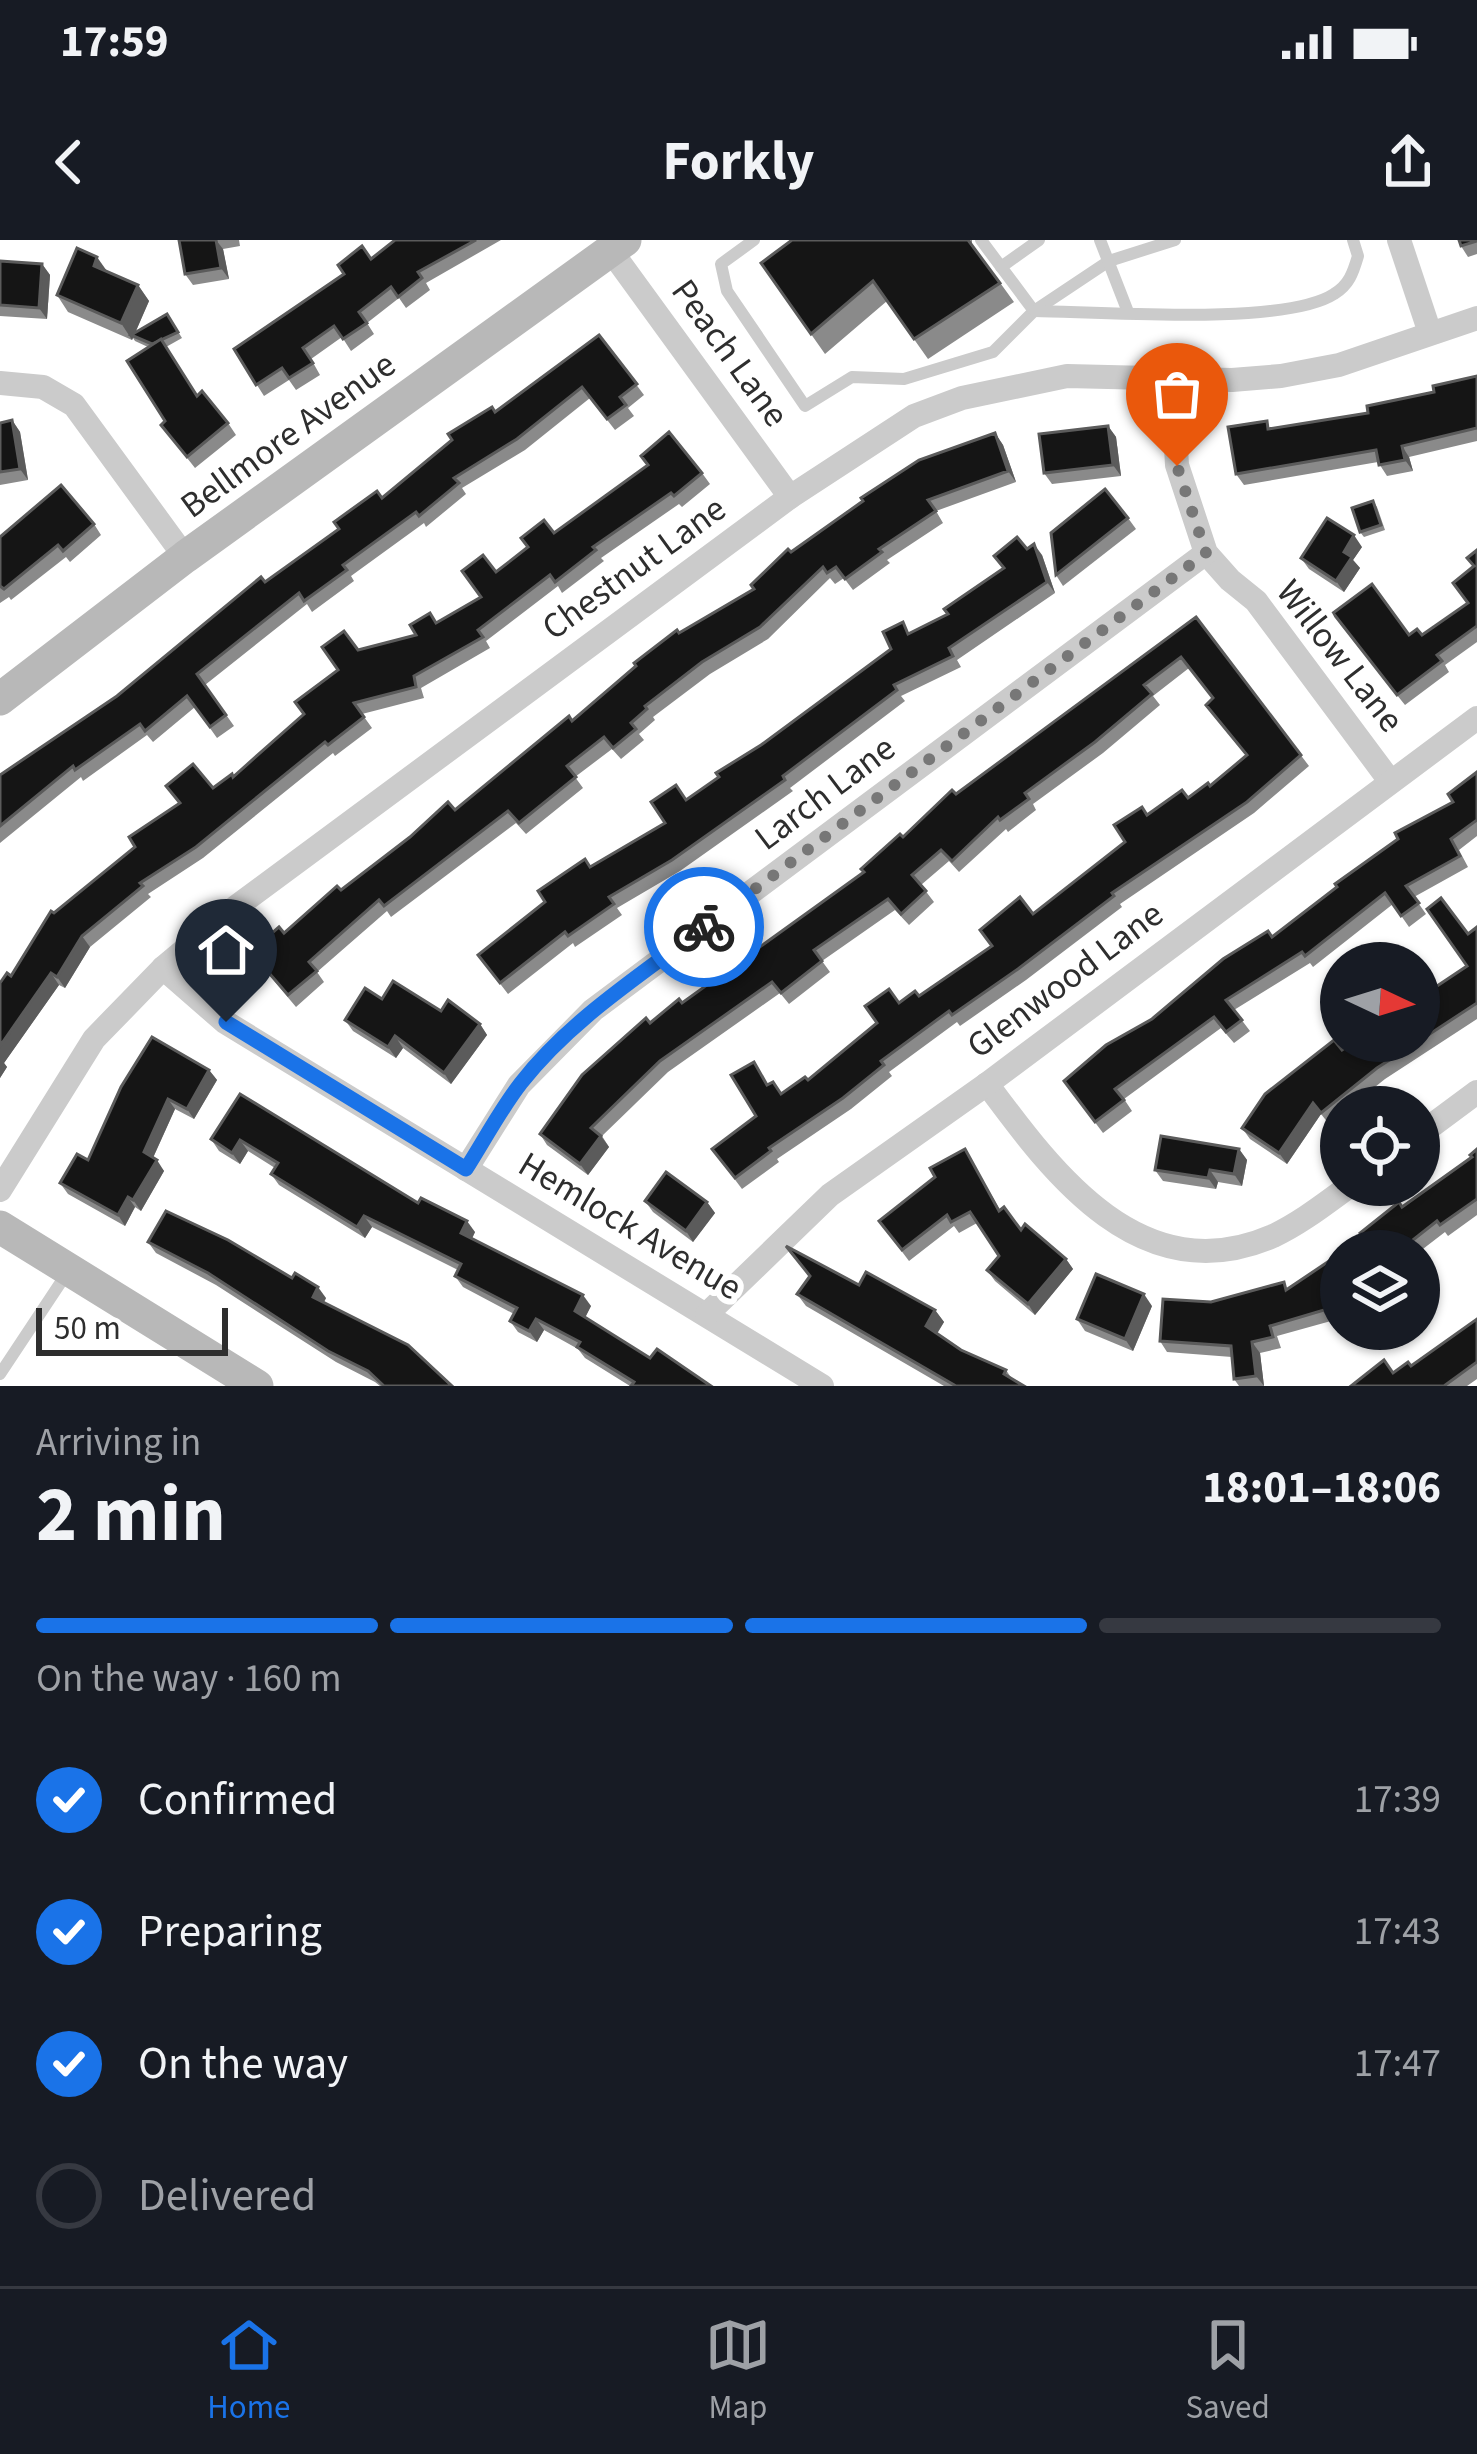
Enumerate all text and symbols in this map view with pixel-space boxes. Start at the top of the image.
text: 17:59 [60,10,169,74]
text: Forkly [663,124,814,201]
icon: back [36,129,102,195]
icon: share [1375,129,1441,195]
street label: Peach Lane [659,269,801,437]
street label: Bellmore Avenue [170,339,406,531]
pin [1126,343,1228,466]
icon: bag [1144,361,1210,427]
street label: Chestnut Lane [531,484,737,652]
street label: Willow Lane [1264,569,1416,743]
street label: Larch Lane [744,723,906,863]
courier [644,867,764,987]
street label: Glenwood Lane [956,889,1174,1071]
icon: bike [671,894,737,960]
pin [175,899,277,1022]
icon: home [193,917,259,983]
north arrow [1320,942,1440,1062]
map controls [1320,942,1440,1350]
button: locate [1320,1086,1440,1206]
street label: Hemlock Avenue [509,1139,751,1313]
button: layers [1320,1230,1440,1350]
scale bar [36,1302,228,1355]
text: 50 m [54,1305,121,1352]
text: Arriving in [36,1415,201,1471]
text: 18:01–18:06 [1202,1456,1441,1520]
text: 2 min [36,1460,226,1571]
text: On the way · 160 m [36,1651,342,1707]
icon: check [36,1767,102,1833]
text: Confirmed [138,1768,337,1832]
text: 17:39 [1354,1772,1441,1828]
icon: check [36,1899,102,1965]
text: Preparing [138,1900,322,1964]
text: 17:43 [1354,1904,1441,1960]
icon: check [36,2031,102,2097]
text: On the way [138,2032,348,2096]
text: 17:47 [1354,2036,1441,2092]
text: Delivered [138,2164,316,2228]
tab: Home [207,2312,290,2431]
tab: Map [705,2312,771,2431]
tab: Saved [1185,2312,1270,2431]

